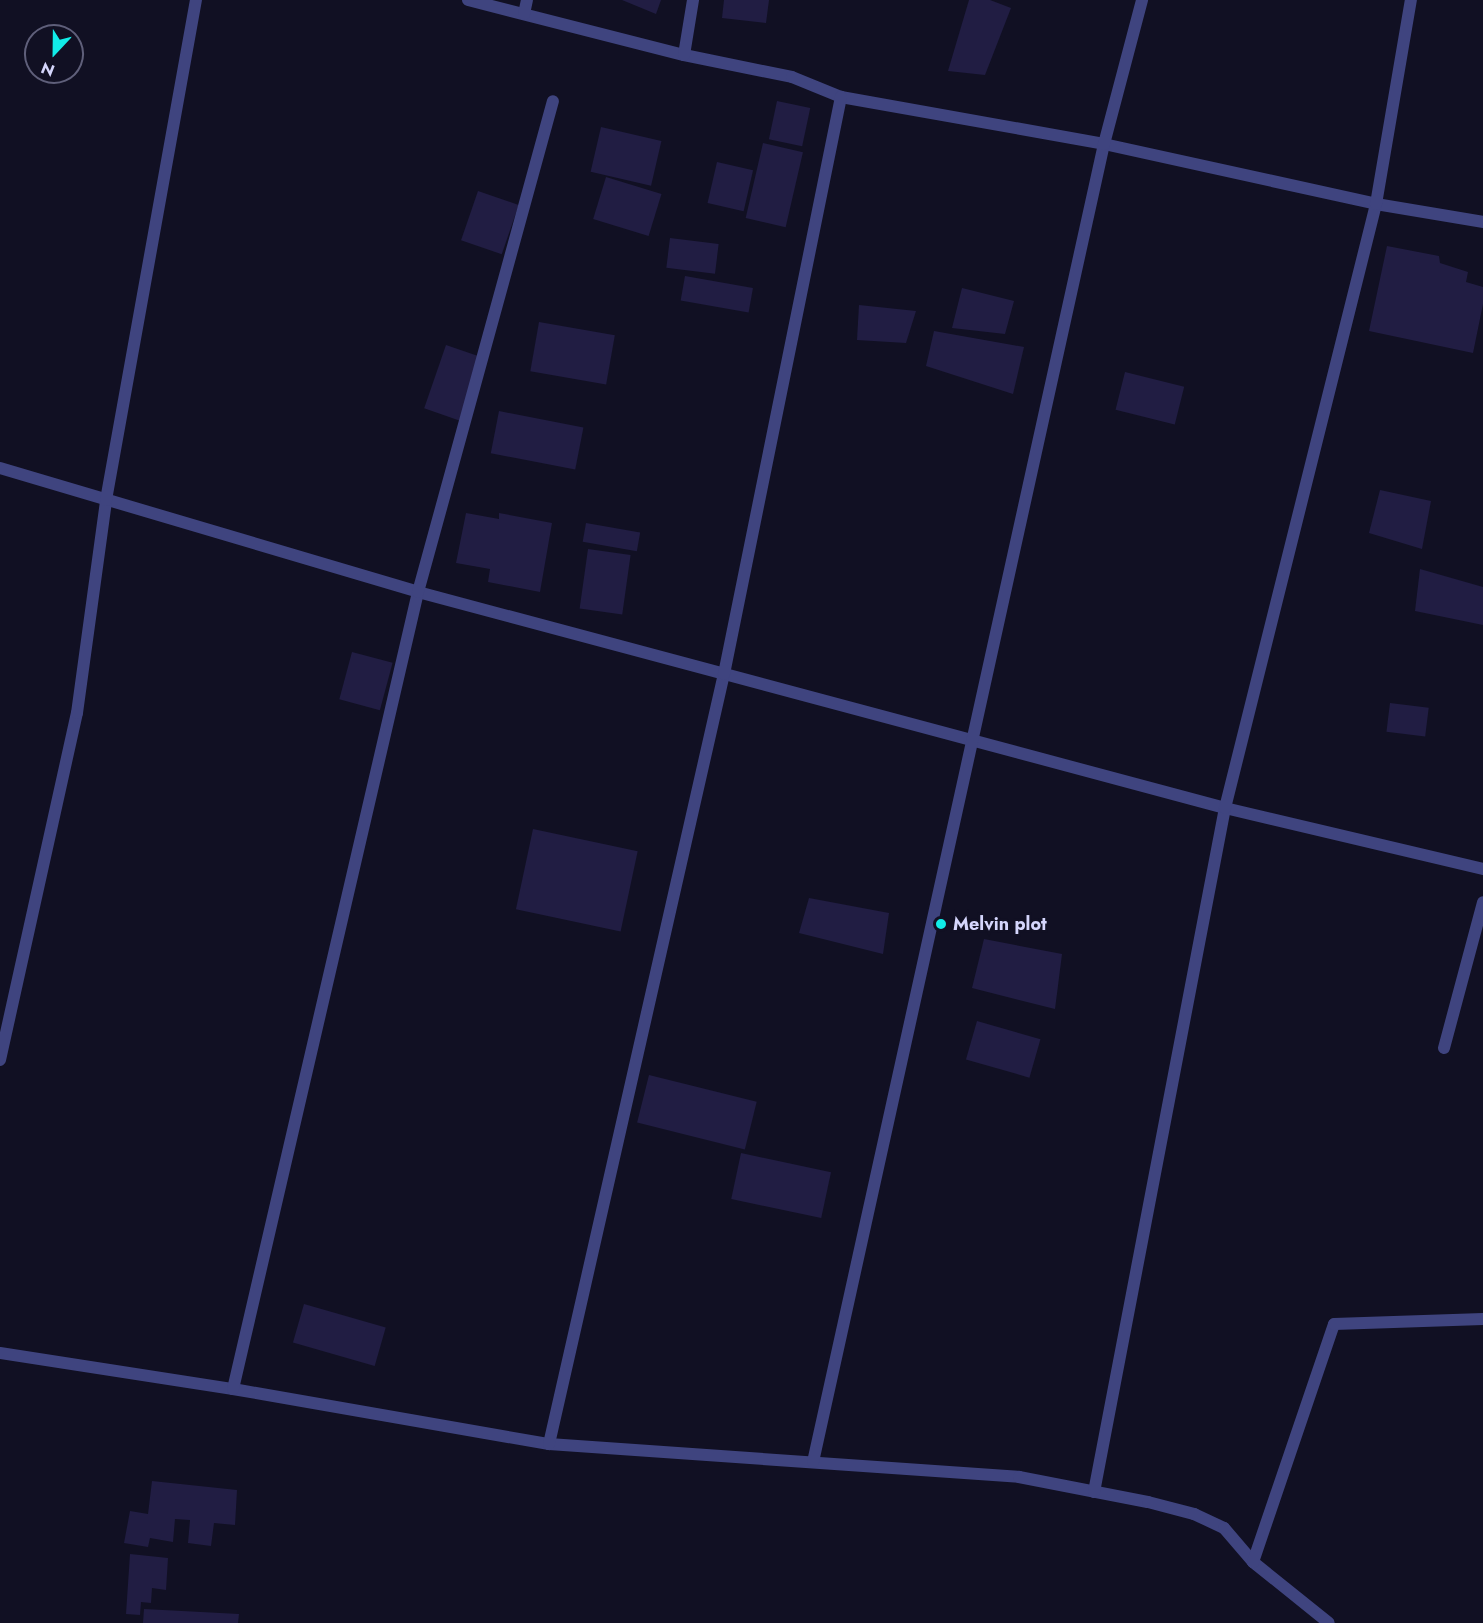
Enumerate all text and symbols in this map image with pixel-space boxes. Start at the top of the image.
north arrow [24,24,84,84]
text: N [38,56,58,82]
place label: Melvin plot [953,913,1047,935]
marker: Melvin plot [934,917,948,931]

